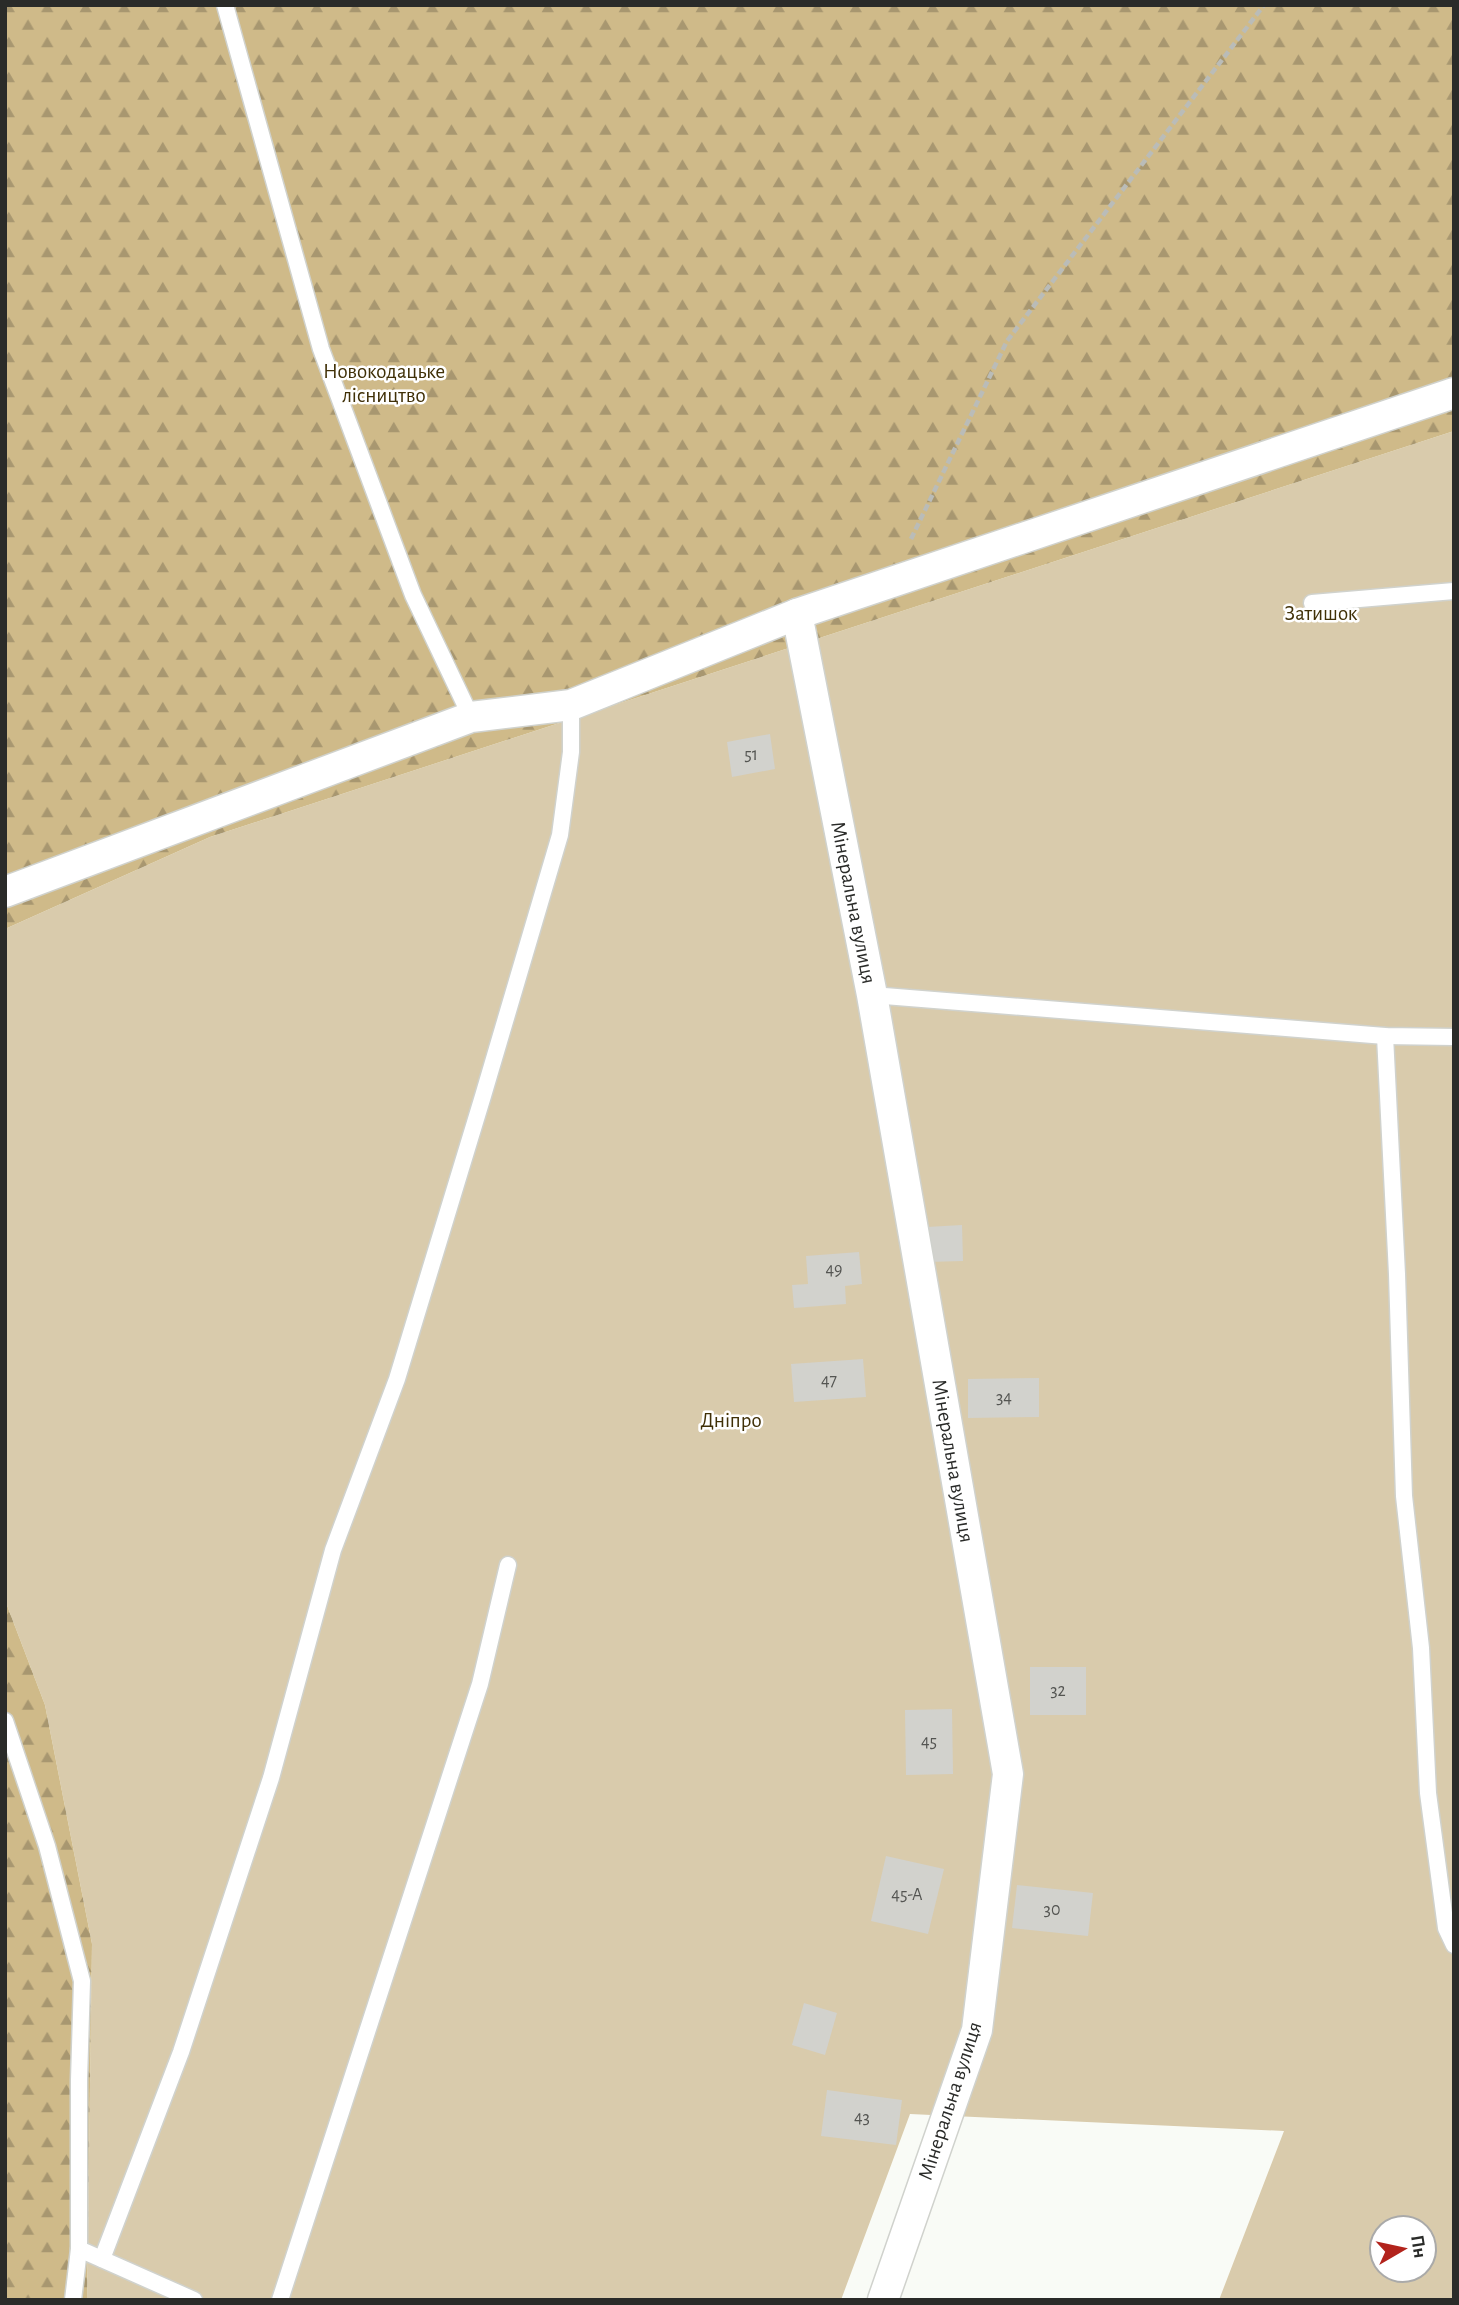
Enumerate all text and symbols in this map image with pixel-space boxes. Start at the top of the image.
park label: Новокодацьке лісництво [323,361,445,406]
park label: Затишок [1284,603,1358,624]
house number: 51 [744,746,758,764]
street label: Мінеральна вулиця [828,819,880,986]
house number: 49 [825,1261,843,1279]
house number: 47 [821,1372,837,1390]
street label: Мінеральна вулиця [929,1377,978,1544]
house number: 34 [996,1389,1012,1407]
park label: Дніпро [700,1410,762,1431]
house number: 32 [1050,1682,1066,1700]
house number: 45 [921,1733,937,1751]
house number: 45-А [891,1886,923,1904]
house number: 30 [1044,1901,1060,1919]
street label: Мінеральна вулиця [914,2019,986,2183]
house number: 43 [854,2109,870,2127]
north arrow [1368,2214,1438,2284]
text: Пн [1407,2234,1430,2260]

